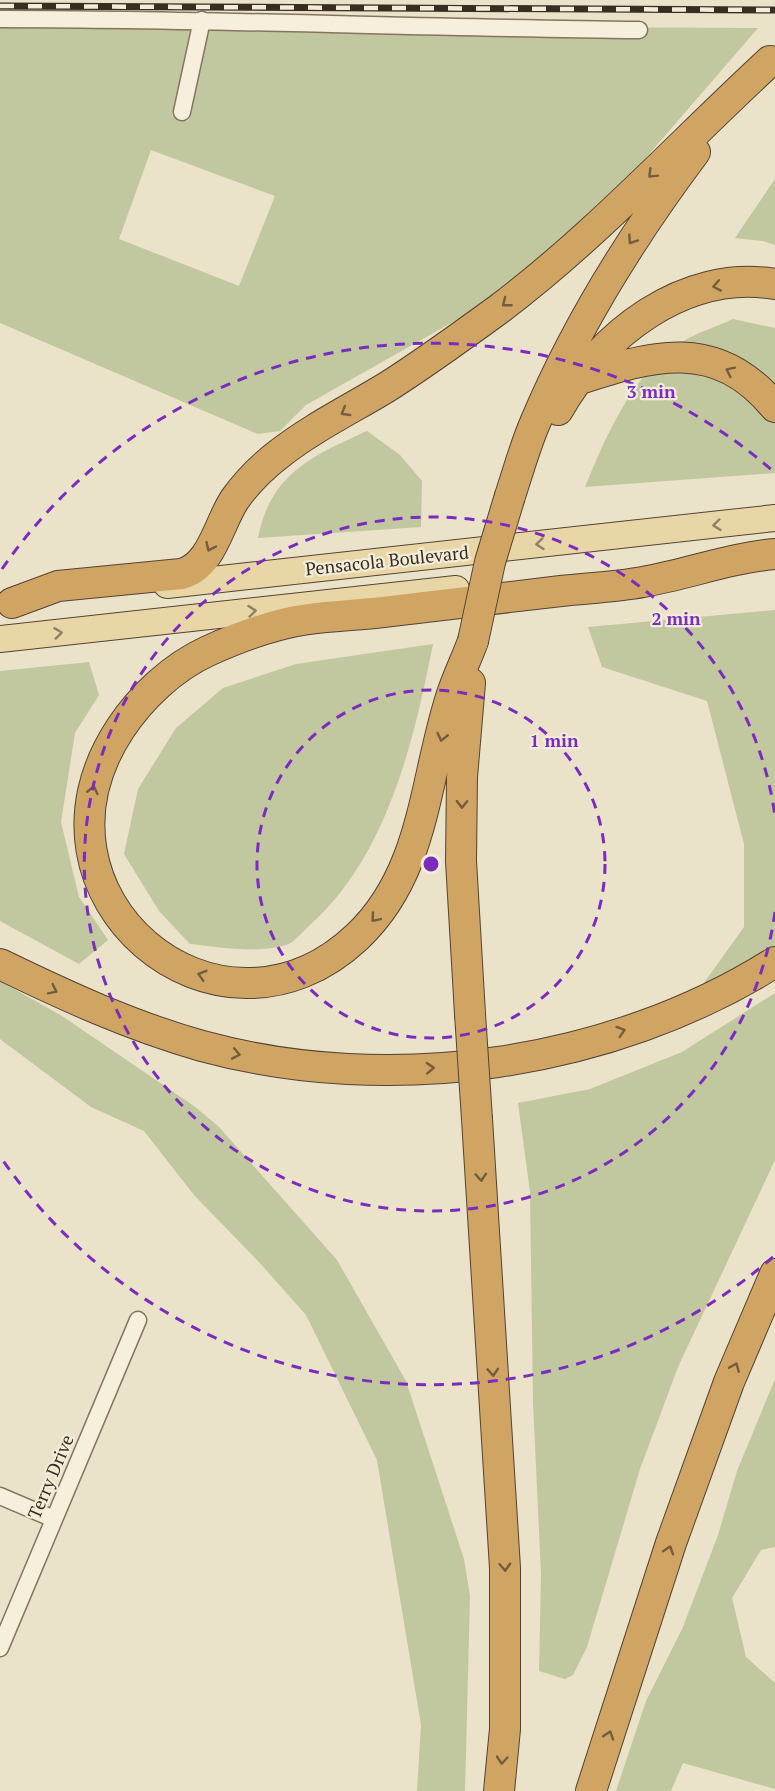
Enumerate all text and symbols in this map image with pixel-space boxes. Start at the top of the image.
one-way arrow [648,166,659,177]
one-way arrow [628,233,639,244]
one-way arrow [712,279,722,292]
one-way arrow [502,295,513,306]
one-way arrow [726,366,737,378]
text: 3 min [626,379,676,403]
one-way arrow [341,405,351,417]
one-way arrow [712,518,721,530]
one-way arrow [536,537,545,550]
street label: Pensacola Boulevard [304,539,470,581]
one-way arrow [206,540,218,551]
one-way arrow [247,605,256,618]
text: 2 min [651,606,701,630]
one-way arrow [54,627,63,640]
text: 1 min [529,728,579,752]
one-way arrow [436,732,449,742]
one-way arrow [85,785,98,795]
one-way arrow [456,800,468,809]
centre of rings [421,854,441,874]
one-way arrow [371,911,382,922]
one-way arrow [197,970,208,982]
one-way arrow [46,982,57,994]
one-way arrow [615,1026,626,1039]
one-way arrow [231,1046,241,1059]
one-way arrow [426,1061,435,1074]
one-way arrow [474,1173,487,1182]
one-way arrow [728,1362,740,1373]
one-way arrow [486,1368,499,1377]
street label: Terry Drive [22,1431,79,1523]
one-way arrow [662,1545,674,1556]
one-way arrow [499,1562,511,1571]
one-way arrow [602,1730,614,1741]
one-way arrow [496,1756,509,1765]

